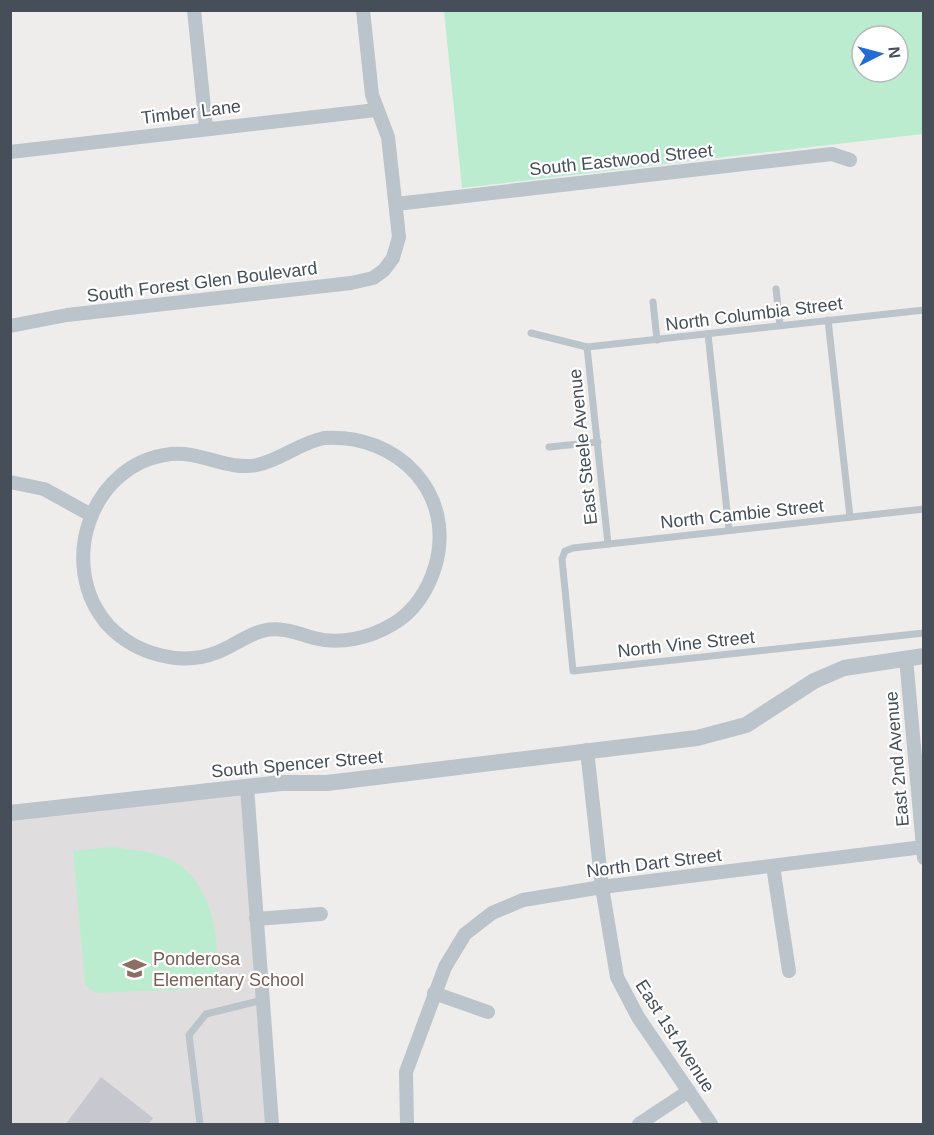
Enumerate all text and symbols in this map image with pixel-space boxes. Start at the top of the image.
north arrow [850,24,910,84]
text: N [885,46,903,59]
street label: Timber Lane [140,96,242,128]
street label: South Eastwood Street [528,140,714,180]
street label: South Forest Glen Boulevard [86,258,318,306]
street label: North Columbia Street [664,293,844,335]
street label: East Steele Avenue [565,368,601,526]
street label: North Cambie Street [659,495,825,533]
street label: North Vine Street [616,627,756,661]
street label: East 2nd Avenue [881,690,913,828]
street label: South Spencer Street [210,747,384,781]
street label: North Dart Street [585,845,723,881]
place label: Ponderosa Elementary School [153,949,304,990]
school or university icon: Ponderosa Elementary School [122,956,148,982]
street label: East 1st Avenue [631,976,719,1096]

